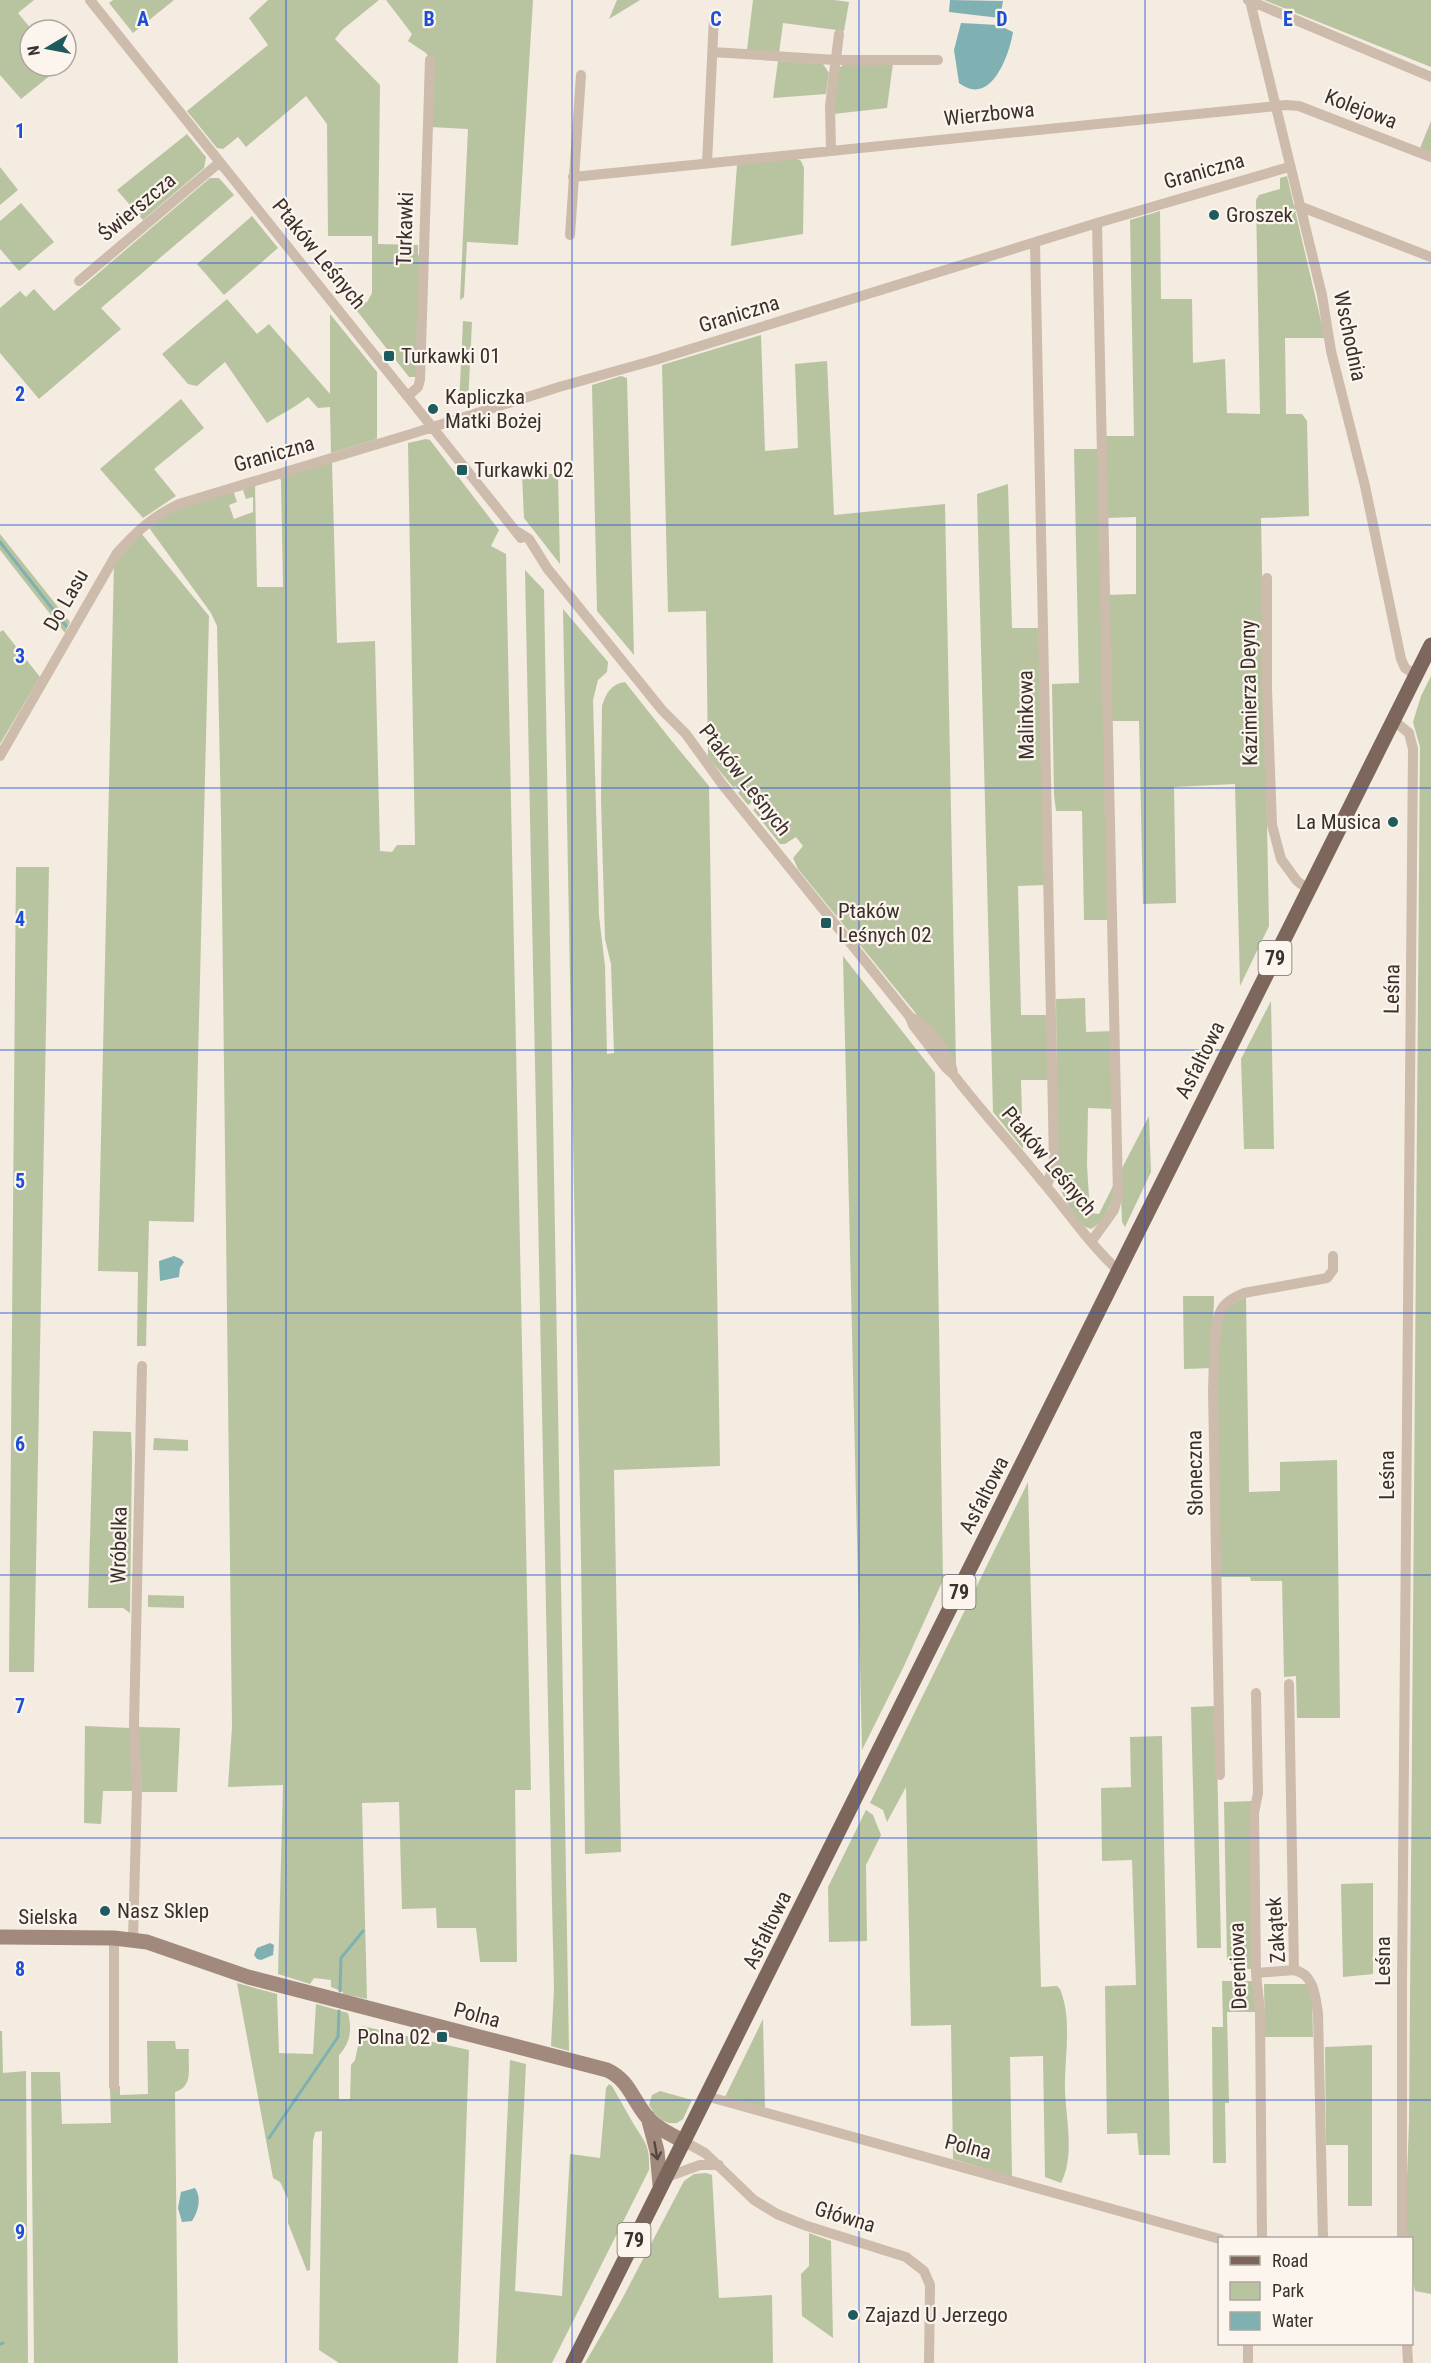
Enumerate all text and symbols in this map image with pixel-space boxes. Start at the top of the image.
text: A [137,7,149,31]
text: B [423,7,435,31]
text: C [710,7,722,31]
text: D [996,7,1008,31]
text: E [1283,7,1293,31]
north arrow [18,18,78,78]
text: N [24,44,44,57]
street label: Kolejowa [1322,84,1400,134]
street label: Wierzbowa [943,97,1035,131]
text: 1 [15,119,25,143]
street label: Graniczna [1161,148,1247,194]
street label: Świerszcza [94,168,180,246]
street label: Turkawki [392,192,418,266]
street label: Ptaków Leśnych [267,194,371,314]
place label: Groszek [1226,203,1294,227]
marker: Groszek [1207,208,1221,222]
street label: Wschodnia [1329,289,1371,383]
street label: Graniczna [696,290,782,338]
place label: Turkawki 01 [401,344,501,368]
marker: Turkawki 01 [382,349,396,363]
text: 2 [15,382,25,406]
place label: Kapliczka Matki Bożej [445,385,542,433]
marker: Kapliczka Matki Bożej [426,402,440,416]
street label: Graniczna [231,431,317,477]
place label: Turkawki 02 [474,458,574,482]
marker: Turkawki 02 [455,463,469,477]
street label: Do Lasu [39,565,93,635]
street label: Kazimierza Deyny [1236,620,1262,766]
text: 3 [15,644,25,668]
street label: Malinkowa [1013,670,1039,760]
street label: Ptaków Leśnych [694,720,796,840]
place label: La Musica [1296,810,1381,834]
marker: La Musica [1386,815,1400,829]
place label: Ptaków Leśnych 02 [838,899,932,947]
text: 4 [15,907,25,931]
marker: Ptaków Leśnych 02 [819,916,833,930]
road number: 79 [1258,941,1292,975]
street label: Leśna [1380,964,1404,1014]
street label: Asfaltowa [1170,1017,1230,1103]
street label: Ptaków Leśnych [997,1102,1101,1220]
text: 5 [15,1169,25,1193]
street label: Słoneczna [1182,1430,1208,1516]
text: 6 [15,1432,25,1456]
street label: Leśna [1375,1450,1399,1500]
street label: Asfaltowa [954,1452,1014,1538]
street label: Wróbelka [106,1506,132,1584]
road number: 79 [942,1575,976,1609]
text: 7 [15,1694,25,1718]
street label: Asfaltowa [738,1887,796,1973]
street label: Zakątek [1262,1896,1290,1964]
place label: Nasz Sklep [117,1899,209,1923]
marker: Nasz Sklep [98,1904,112,1918]
street label: Sielska [18,1905,78,1929]
street label: Dereniowa [1224,1922,1252,2010]
street label: Leśna [1371,1936,1395,1986]
text: 8 [15,1957,25,1981]
street label: Polna [451,1997,503,2033]
place label: Polna 02 [357,2025,430,2049]
marker: Polna 02 [435,2030,449,2044]
street label: Polna [942,2129,994,2165]
one-way arrow [651,2140,662,2160]
street label: Główna [812,2196,878,2238]
text: 9 [15,2220,25,2244]
road number: 79 [618,2223,650,2257]
legend [1218,2237,1413,2345]
text: Road [1272,2250,1308,2271]
text: Park [1272,2280,1304,2301]
place label: Zajazd U Jerzego [865,2303,1008,2327]
marker: Zajazd U Jerzego [846,2308,860,2322]
text: Water [1272,2310,1314,2331]

